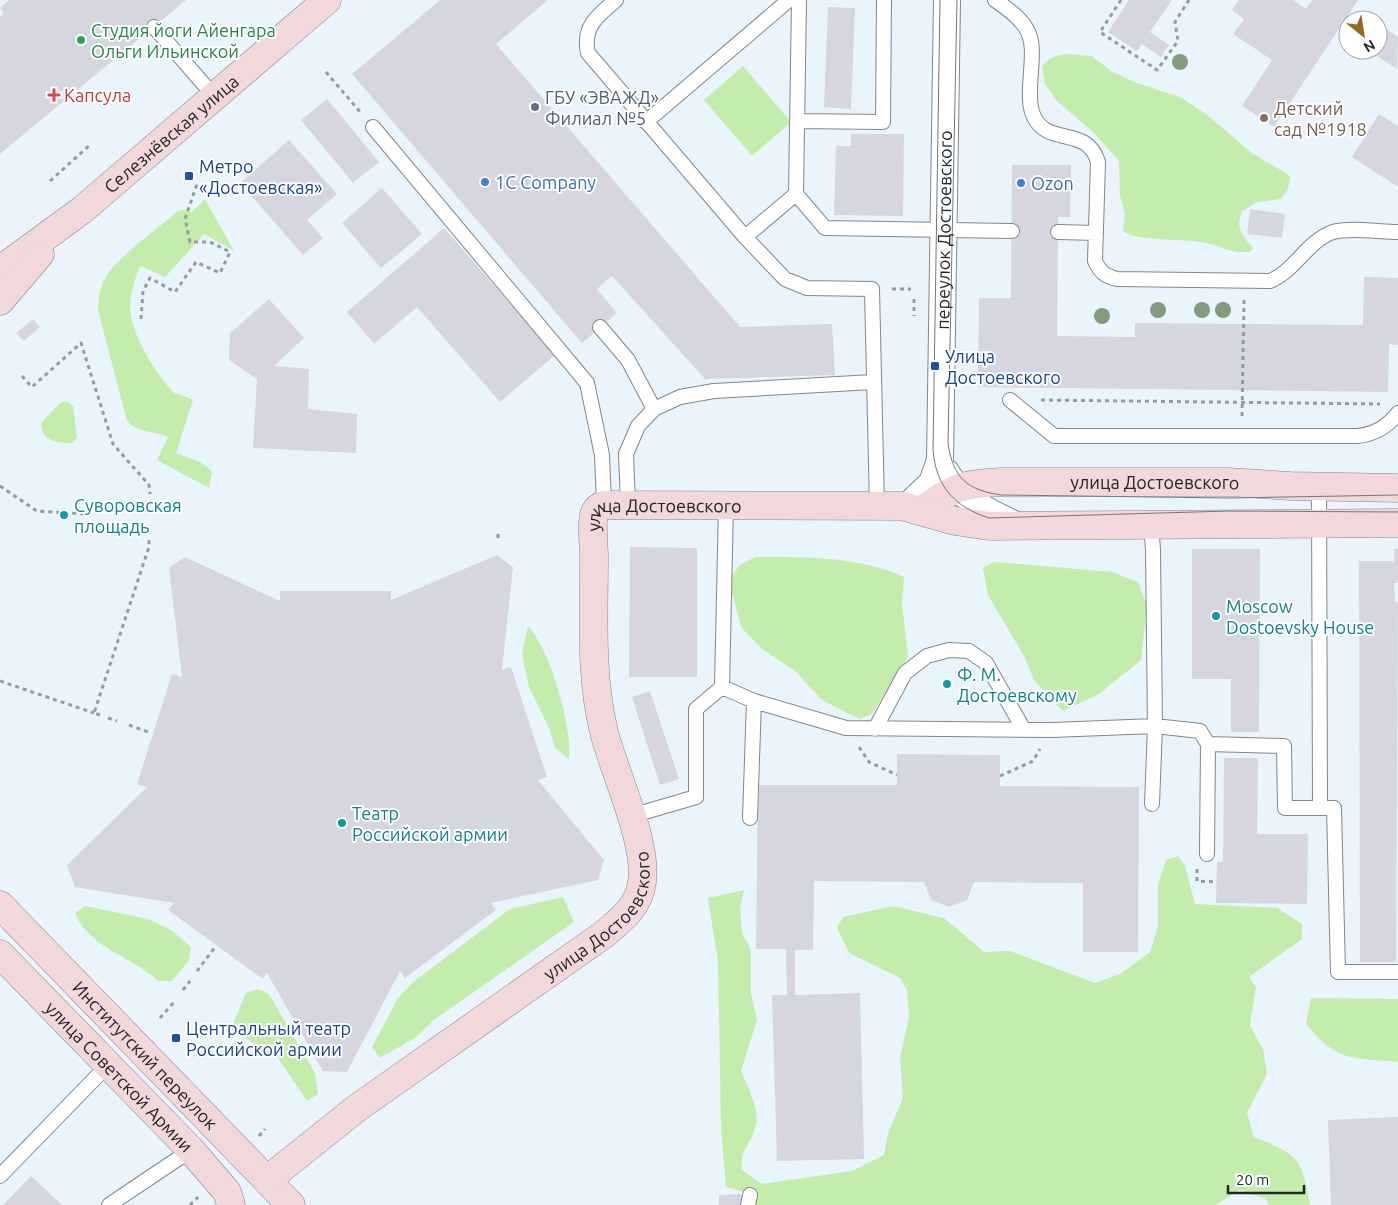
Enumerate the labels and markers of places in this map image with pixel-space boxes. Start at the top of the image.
place label: Студия йоги Айенгара Ольги Ильинской [91,20,276,61]
marker: Студия йоги Айенгара Ольги Ильинской [75,34,87,46]
place label: Капсула [64,85,131,105]
place label: ГБУ «ЭВАЖД» Филиал №5 [545,87,659,128]
marker: Капсула [48,89,60,101]
place label: Детский сад №1918 [1274,98,1367,139]
marker: ГБУ «ЭВАЖД» Филиал №5 [529,101,541,113]
marker: Детский сад №1918 [1258,112,1270,124]
place label: Метро «Достоевская» [199,156,323,197]
marker: Метро «Достоевская» [183,170,195,182]
place label: 1C Company [495,172,596,192]
place label: Ozon [1031,173,1074,193]
marker: 1C Company [479,176,491,188]
marker: Ozon [1015,177,1027,189]
place label: Улица Достоевского [945,346,1061,387]
marker: Улица Достоевского [929,360,941,372]
place label: Суворовская площадь [74,495,182,536]
marker: Суворовская площадь [58,509,70,521]
place label: Moscow Dostoevsky House [1226,596,1374,637]
marker: Moscow Dostoevsky House [1210,610,1222,622]
place label: Ф. М. Достоевскому [957,664,1077,705]
marker: Ф. М. Достоевскому [941,678,953,690]
place label: Театр Российской армии [352,803,508,844]
marker: Театр Российской армии [336,817,348,829]
place label: Центральный театр Российской армии [186,1018,351,1059]
marker: Центральный театр Российской армии [170,1032,182,1044]

